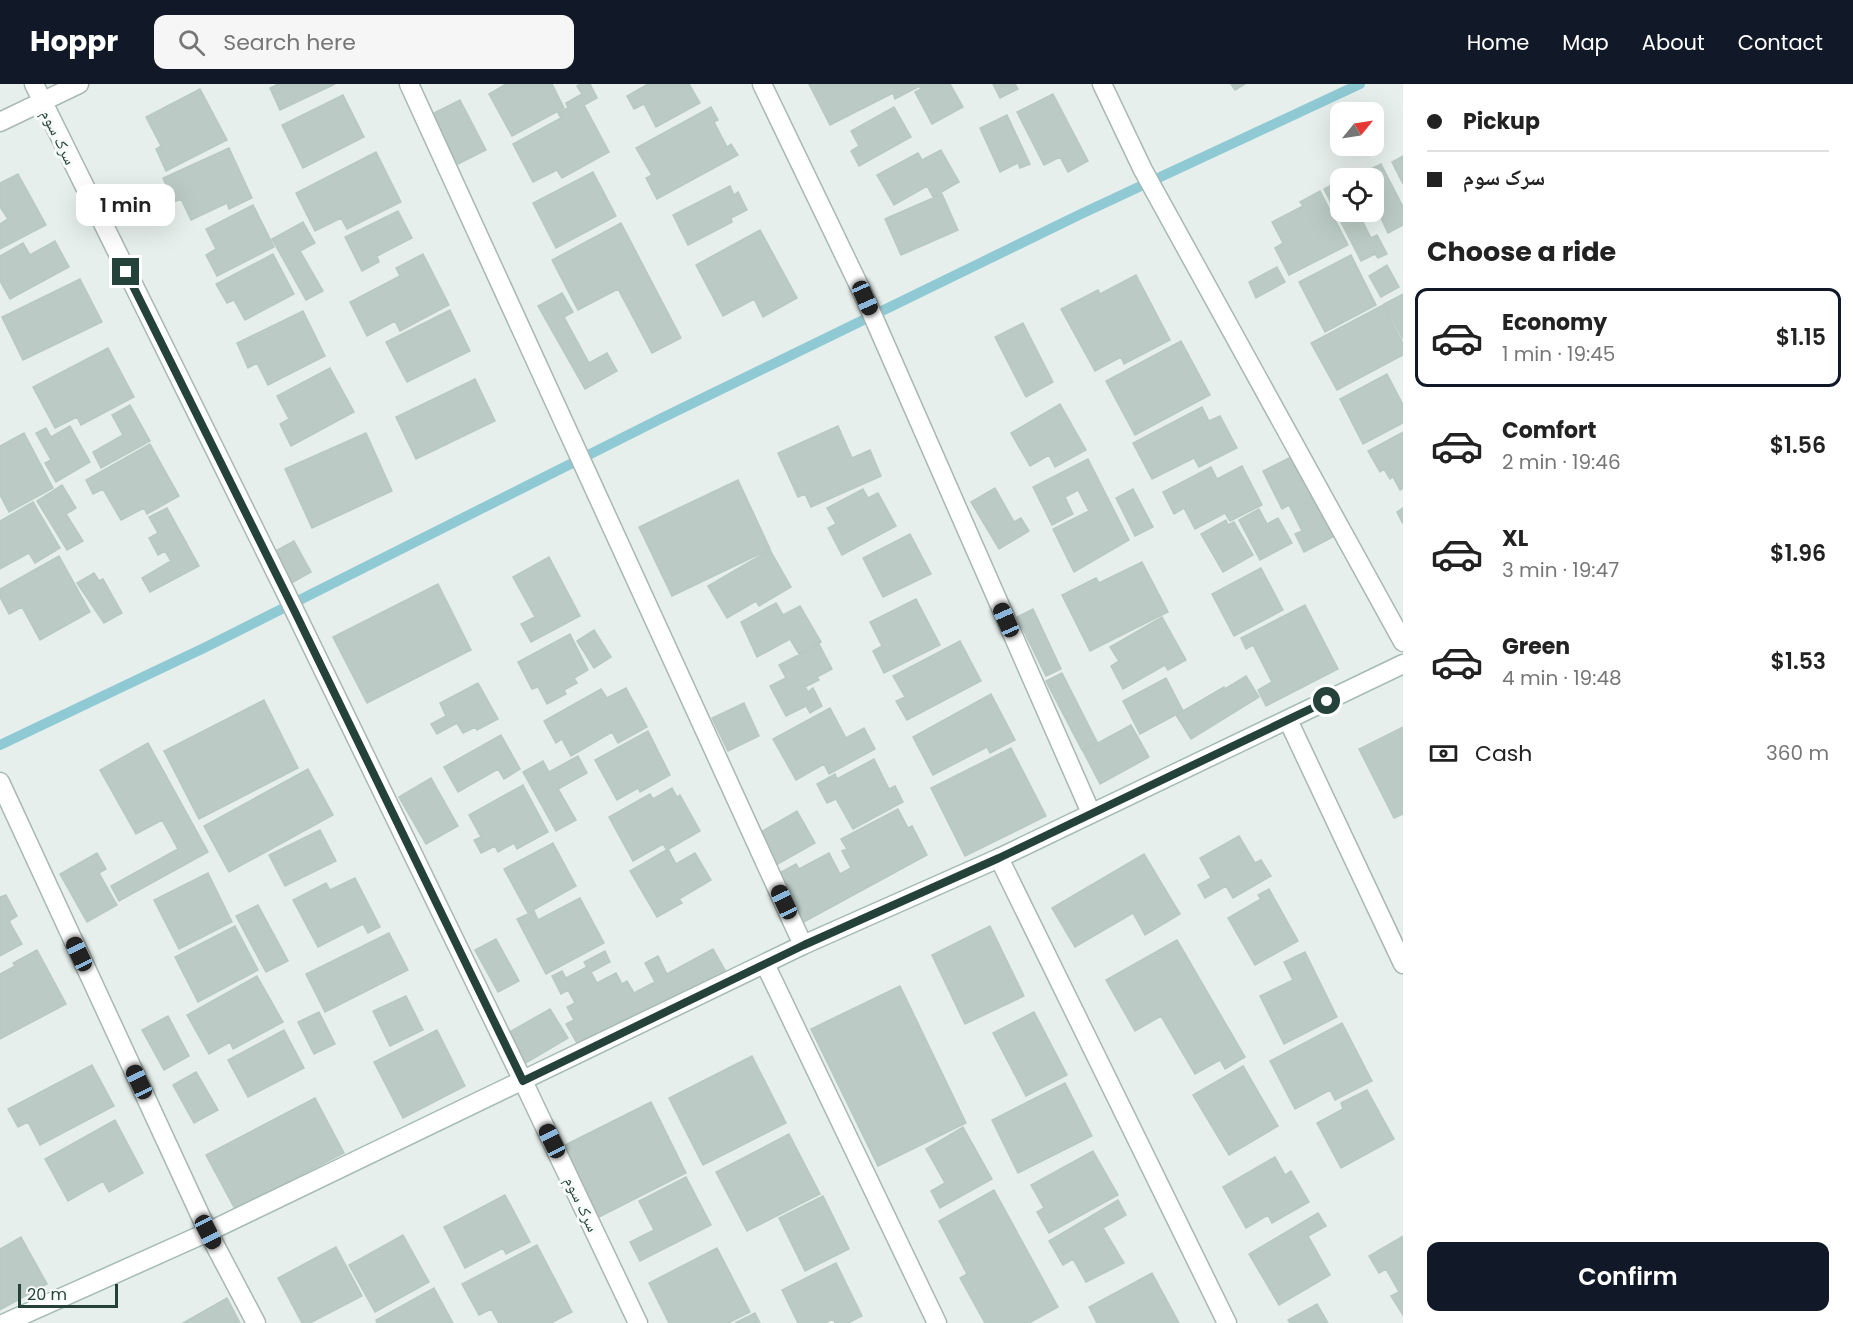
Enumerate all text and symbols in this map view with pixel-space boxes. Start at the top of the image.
search box [154,15,574,69]
text: Hoppr [30,22,118,61]
icon: search [175,26,208,59]
text: Search here [223,27,356,58]
text: Home [1467,28,1529,57]
text: Map [1562,28,1609,57]
text: About [1642,28,1705,57]
text: Contact [1738,28,1823,57]
north arrow [1330,102,1384,156]
map controls [1330,102,1384,222]
street label: سرک سوم [35,106,82,169]
text: Pickup [1463,106,1540,137]
text: سرک سوم [1463,162,1545,193]
button: locate [1330,168,1384,222]
callout: 1 min [76,185,176,227]
text: 1 min [100,191,151,219]
text: Choose a ride [1427,233,1616,270]
route end [112,258,139,285]
car [849,278,881,318]
text: Economy [1502,307,1607,338]
icon: car [1430,311,1484,365]
text: $1.15 [1776,322,1826,353]
text: 1 min · 19:45 [1502,340,1615,368]
text: Comfort [1502,415,1596,446]
icon: car [1430,419,1484,473]
text: $1.56 [1770,430,1826,461]
text: 2 min · 19:46 [1502,448,1621,476]
text: XL [1502,523,1528,554]
icon: car [1430,527,1484,581]
text: $1.96 [1770,538,1826,569]
text: 3 min · 19:47 [1502,556,1619,584]
car [990,600,1022,640]
text: Green [1502,631,1570,662]
icon: car [1430,635,1484,689]
text: $1.53 [1771,646,1826,677]
text: 4 min · 19:48 [1502,664,1622,692]
route start [1313,687,1340,714]
icon: cash [1427,737,1460,770]
text: Cash [1475,738,1532,769]
text: 360 m [1766,739,1829,767]
car [768,882,800,922]
car [63,934,95,974]
car [123,1062,155,1102]
car [536,1121,568,1161]
street label: سرک سوم [559,1173,604,1236]
car [192,1212,224,1252]
button: Confirm [1427,1242,1829,1311]
scale bar [18,1281,118,1308]
text: 20 m [27,1283,67,1306]

